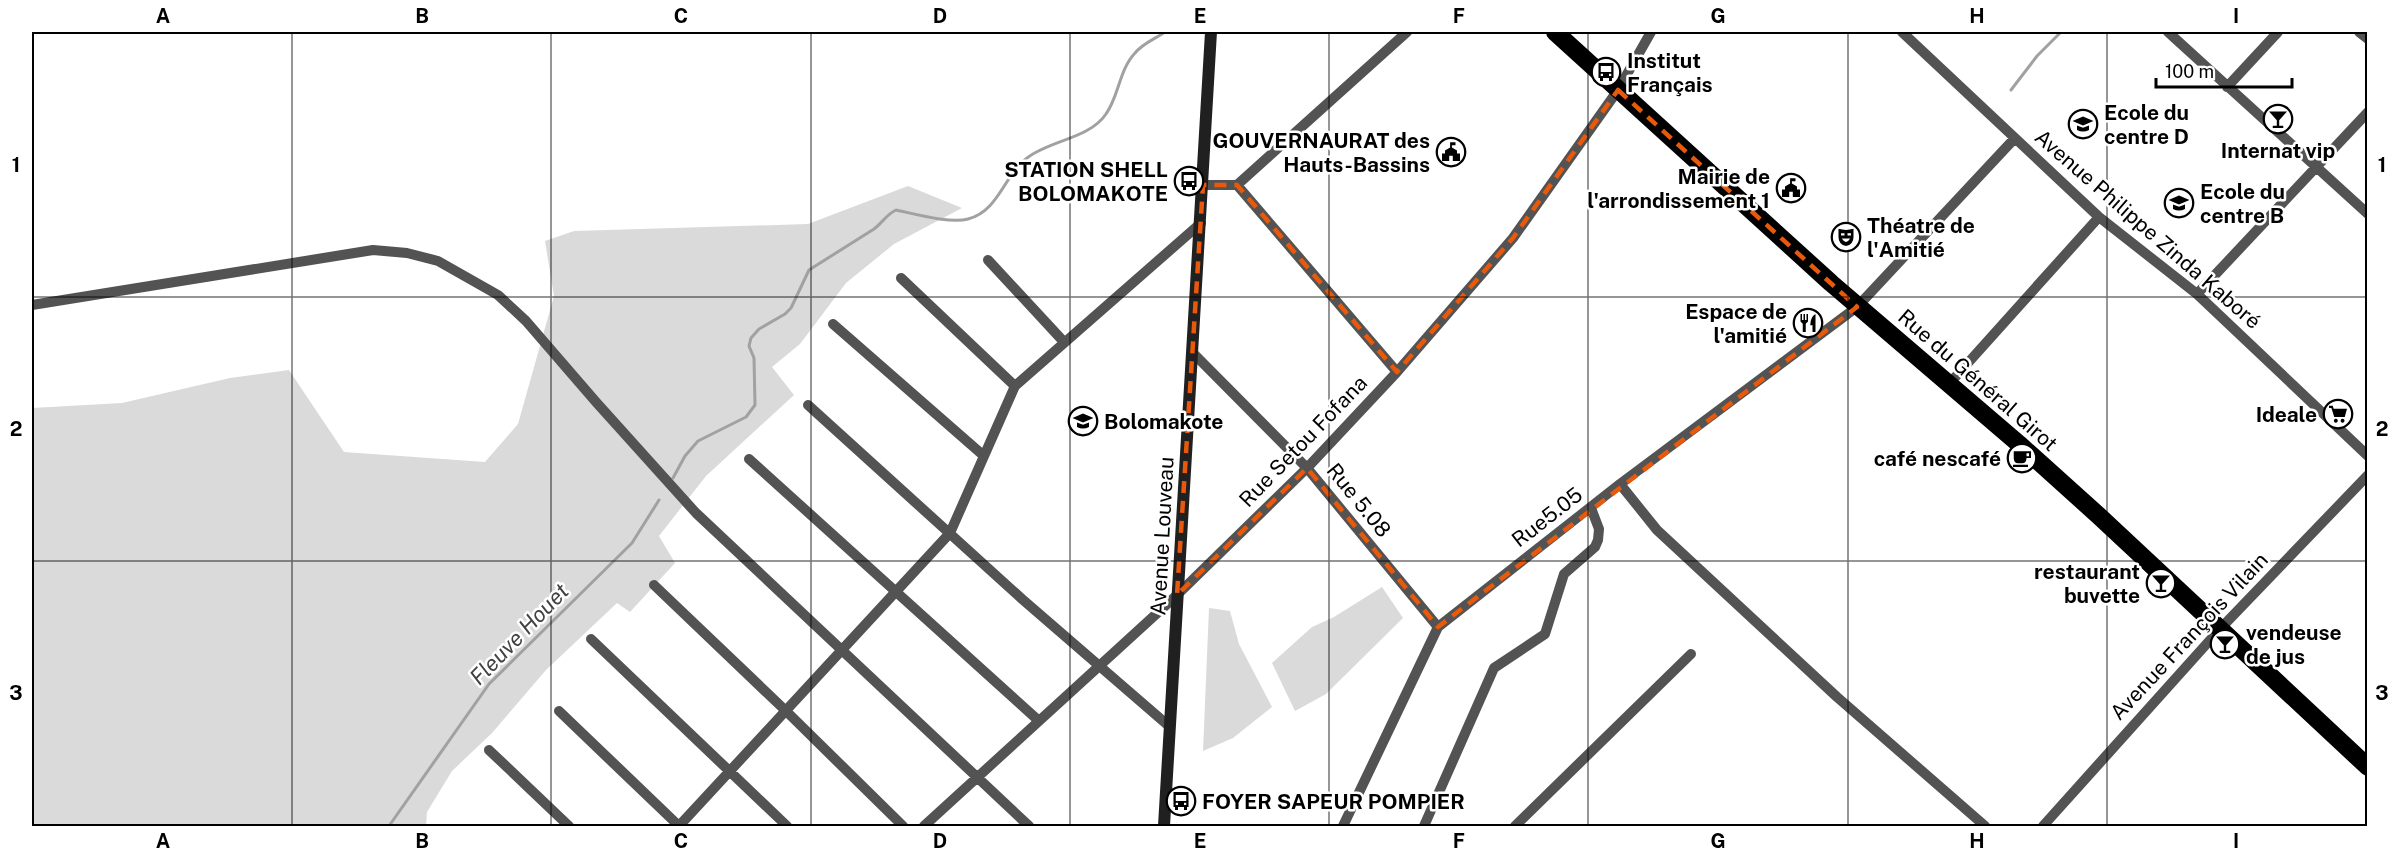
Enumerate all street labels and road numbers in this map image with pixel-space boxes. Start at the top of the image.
street label: Avenue Philippe Zinda Kaboré [2030,124,2266,334]
street label: Rue du Général Girot [1893,304,2063,456]
street label: Rue Setou Fofana [1234,370,1372,512]
street label: Avenue Louveau [1145,456,1179,616]
street label: Rue 5.08 [1322,458,1396,542]
street label: Rue5.05 [1507,482,1587,552]
street label: Avenue François Vilain [2105,547,2273,725]

